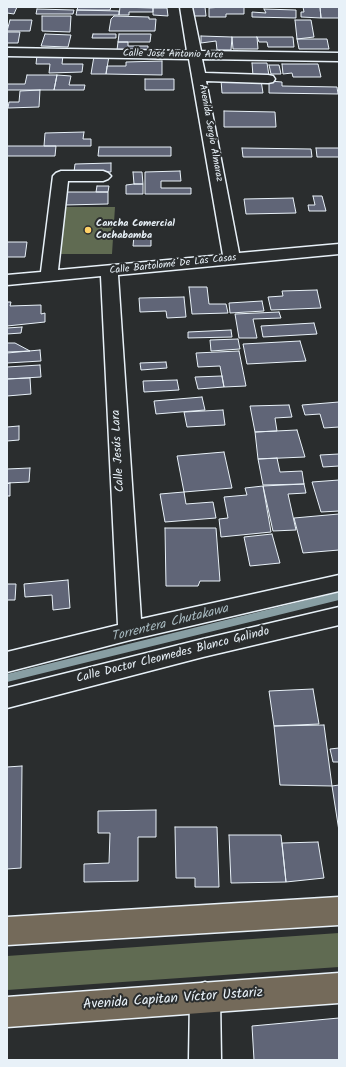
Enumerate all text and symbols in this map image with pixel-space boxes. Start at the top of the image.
street label: Calle José Antonio Arce [123,48,223,62]
street label: Avenida Sergio Almaraz [196,83,224,183]
place label: Cancha Comercial Cochabamba [96,218,175,242]
marker: Cancha Comercial Cochabamba [83,225,93,235]
street label: Calle Bartolomé De Las Casas [109,252,237,278]
street label: Calle Jesús Lara [110,409,128,493]
water label: Torrentera Chutakawa [110,602,230,646]
street label: Calle Doctor Cleomedes Blanco Galindo [75,625,271,687]
street label: Avenida Capitan Víctor Ustariz [83,985,263,1015]

